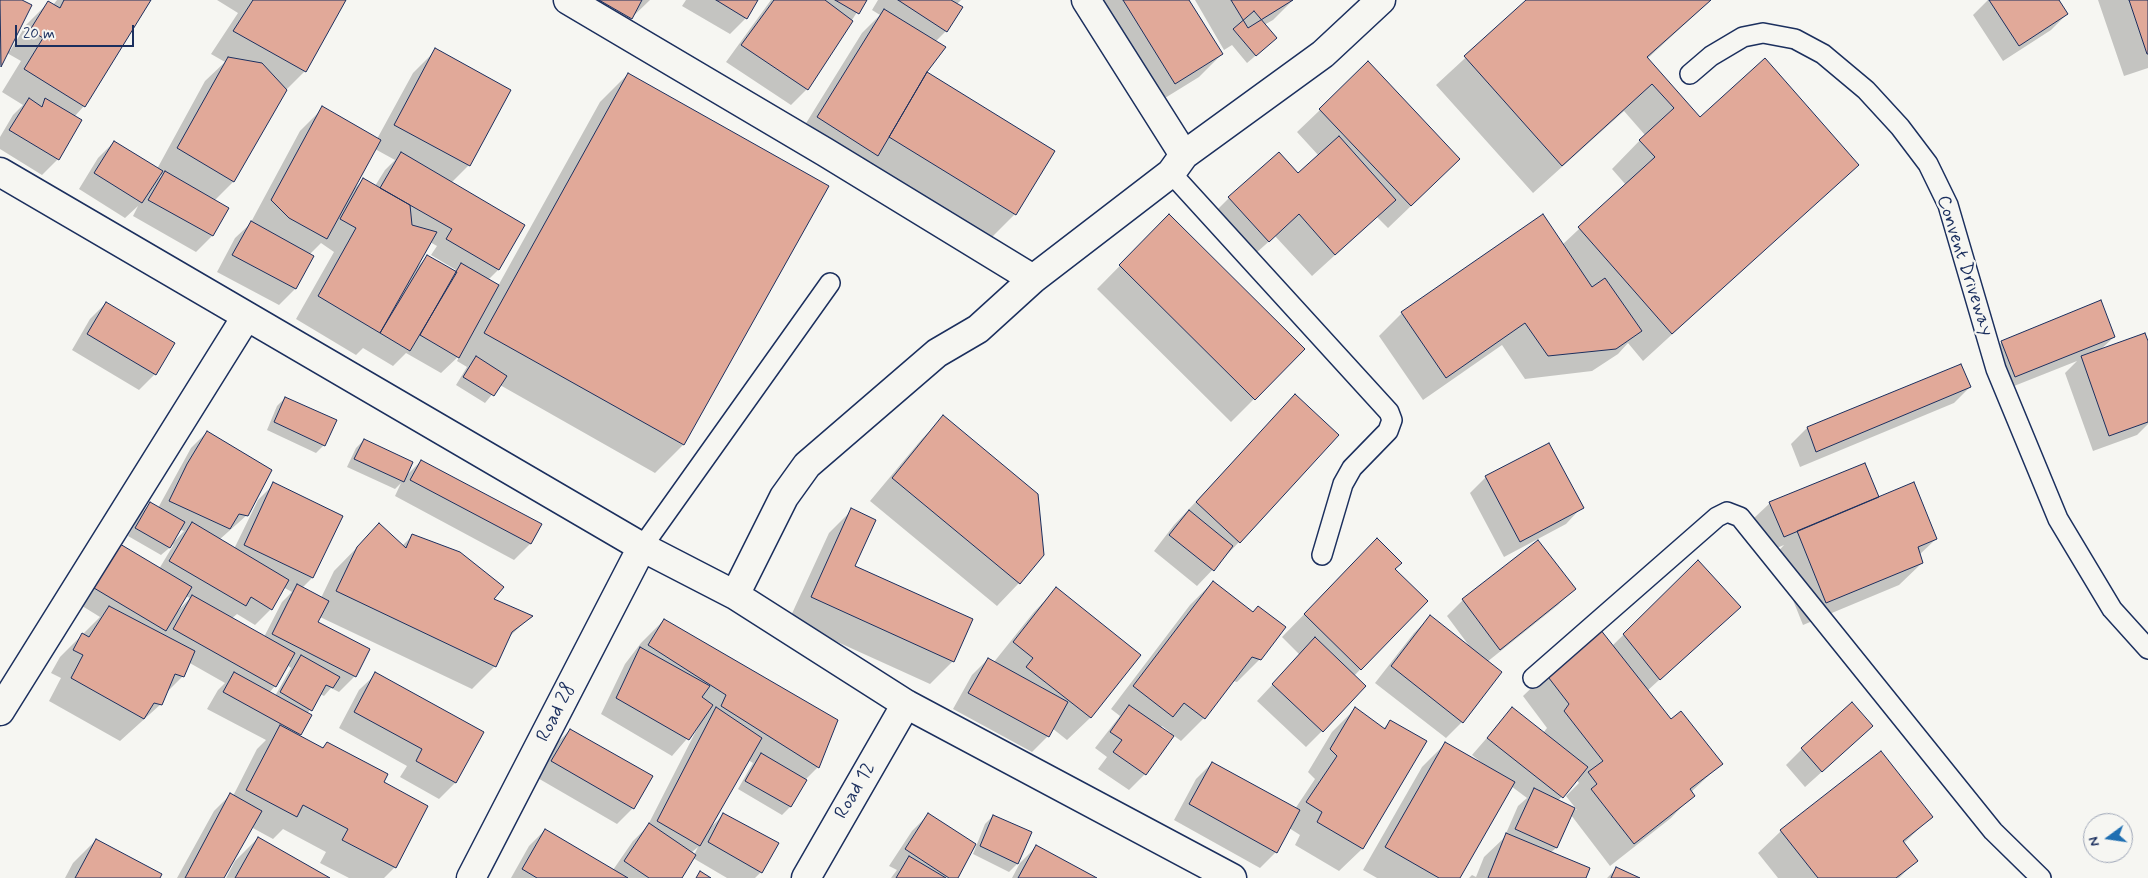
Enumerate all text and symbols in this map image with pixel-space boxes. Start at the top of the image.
scale bar [18,15,136,47]
text: 20 m [23,24,55,44]
street label: Convent Driveway [1930,193,1998,339]
street label: Road 28 [533,680,581,746]
street label: Road 12 [831,759,881,823]
north arrow [2083,813,2133,863]
text: N [2085,835,2104,848]

